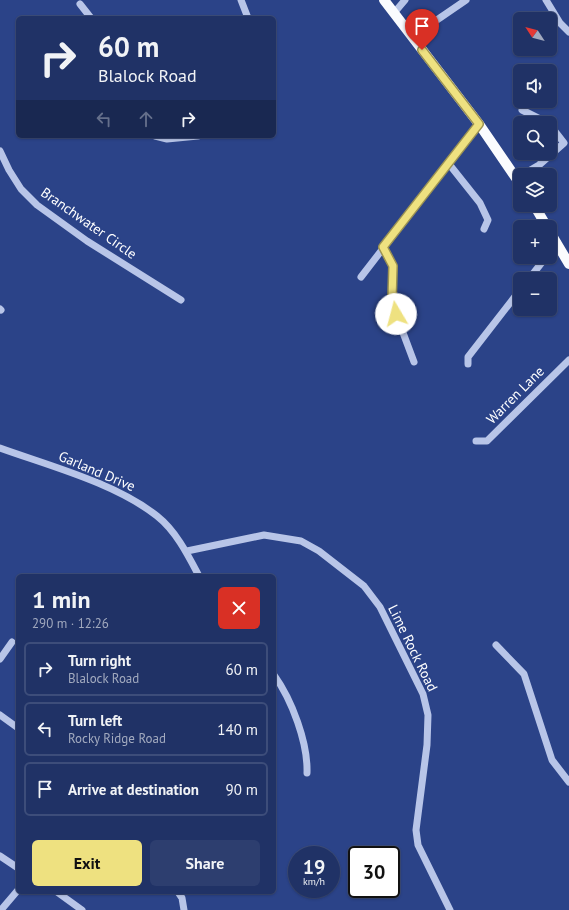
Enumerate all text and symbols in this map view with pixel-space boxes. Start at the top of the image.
pin [405,9,439,50]
north arrow [513,12,557,56]
map controls [513,12,557,316]
icon: arrive [411,15,433,37]
text: 60 m [98,28,159,65]
icon: right [32,32,84,84]
text: Blalock Road [98,64,197,87]
button: sound [513,64,557,108]
icon: left [93,108,115,130]
icon: ahead [135,108,157,130]
icon: right [177,108,199,130]
button: search [513,116,557,160]
button: layers [513,168,557,212]
street label: Branchwater Circle [38,183,140,263]
button: + [513,220,557,264]
button: − [513,272,557,316]
position arrow [375,293,417,335]
street label: Warren Lane [482,362,548,428]
street label: Garland Drive [56,447,138,495]
text: 1 min [32,584,91,615]
button: close [218,587,260,629]
street label: Lime Rock Road [384,602,442,694]
text: 290 m · 12:26 [32,615,109,632]
text: Turn right [68,651,131,670]
icon: right [34,658,56,680]
text: 60 m [225,660,258,679]
text: Blalock Road [68,670,139,687]
text: Turn left [68,711,122,730]
icon: left [34,718,56,740]
text: 140 m [217,720,258,739]
text: Rocky Ridge Road [68,730,166,747]
icon: arrive [34,778,56,800]
text: Arrive at destination [68,780,199,799]
text: 90 m [225,780,258,799]
button: Exit [32,840,142,886]
button: Share [150,840,260,886]
speed limit sign: 30 [348,846,400,898]
text: 19 [303,854,325,880]
text: km/h [303,875,325,888]

